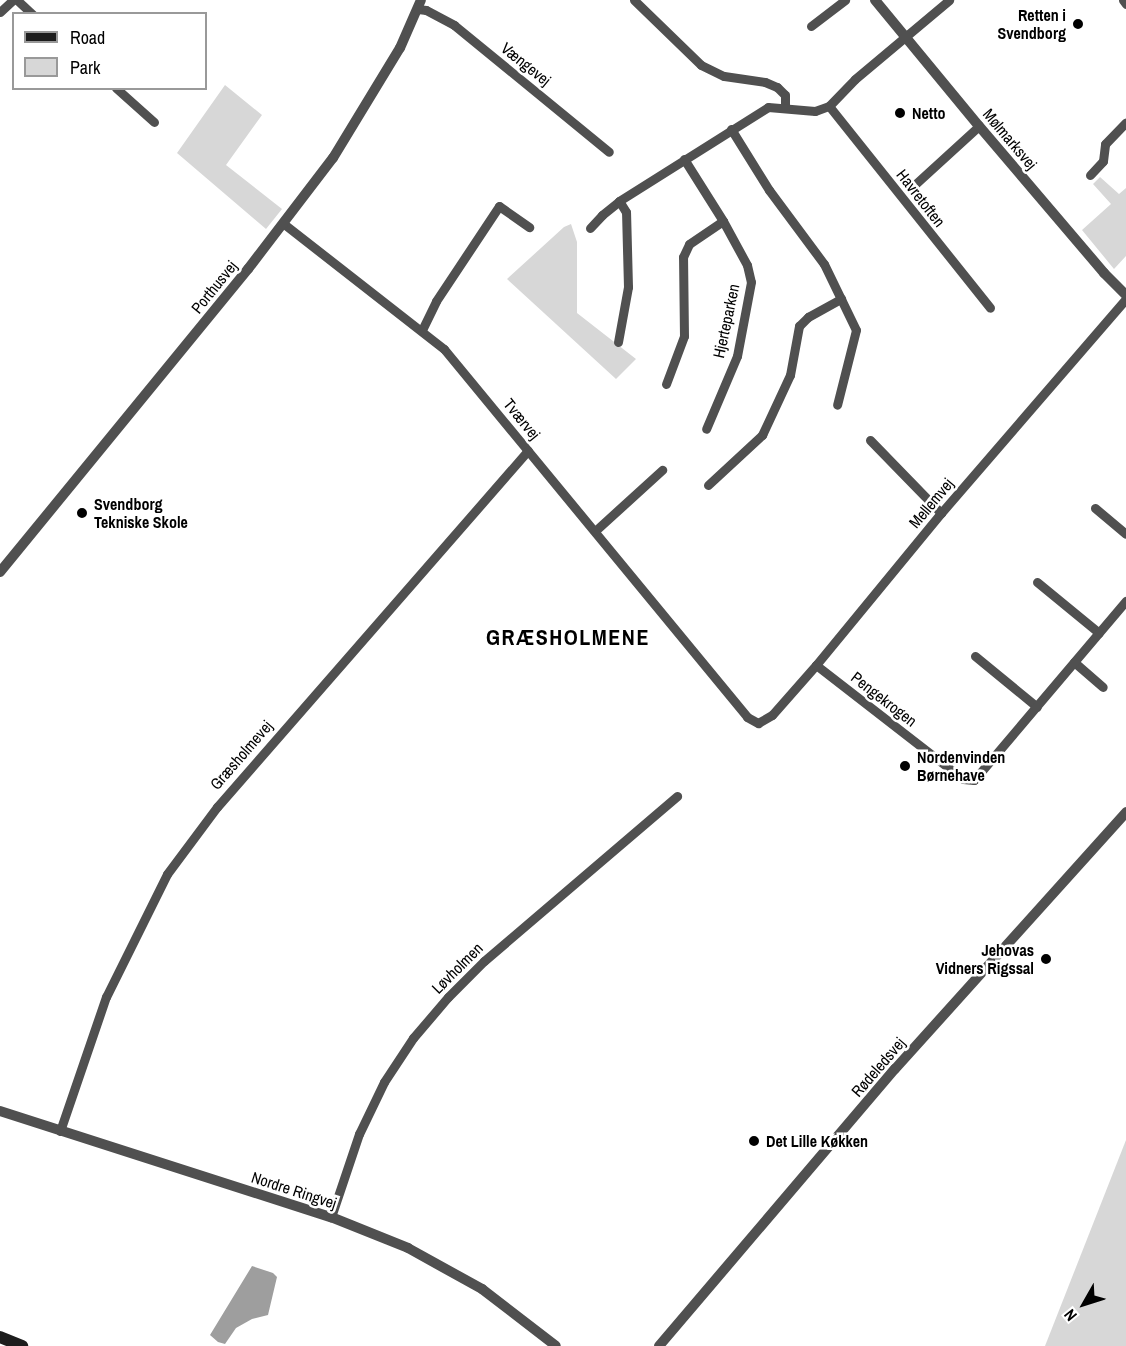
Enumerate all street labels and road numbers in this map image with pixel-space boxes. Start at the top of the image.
street label: Vængevej [497,38,555,90]
street label: Mølmarksvej [979,105,1041,173]
street label: Havretoften [893,165,949,231]
street label: Porthusvej [187,257,241,317]
street label: Hjerteparken [709,282,743,360]
street label: Tværvej [500,395,544,443]
street label: Mellemvej [905,474,957,532]
street label: Pengekrogen [847,667,921,731]
street label: Græsholmevej [206,717,276,793]
street label: Løvholmen [428,939,486,997]
street label: Rødeledsvej [847,1033,909,1101]
street label: Nordre Ringvej [249,1167,339,1213]

